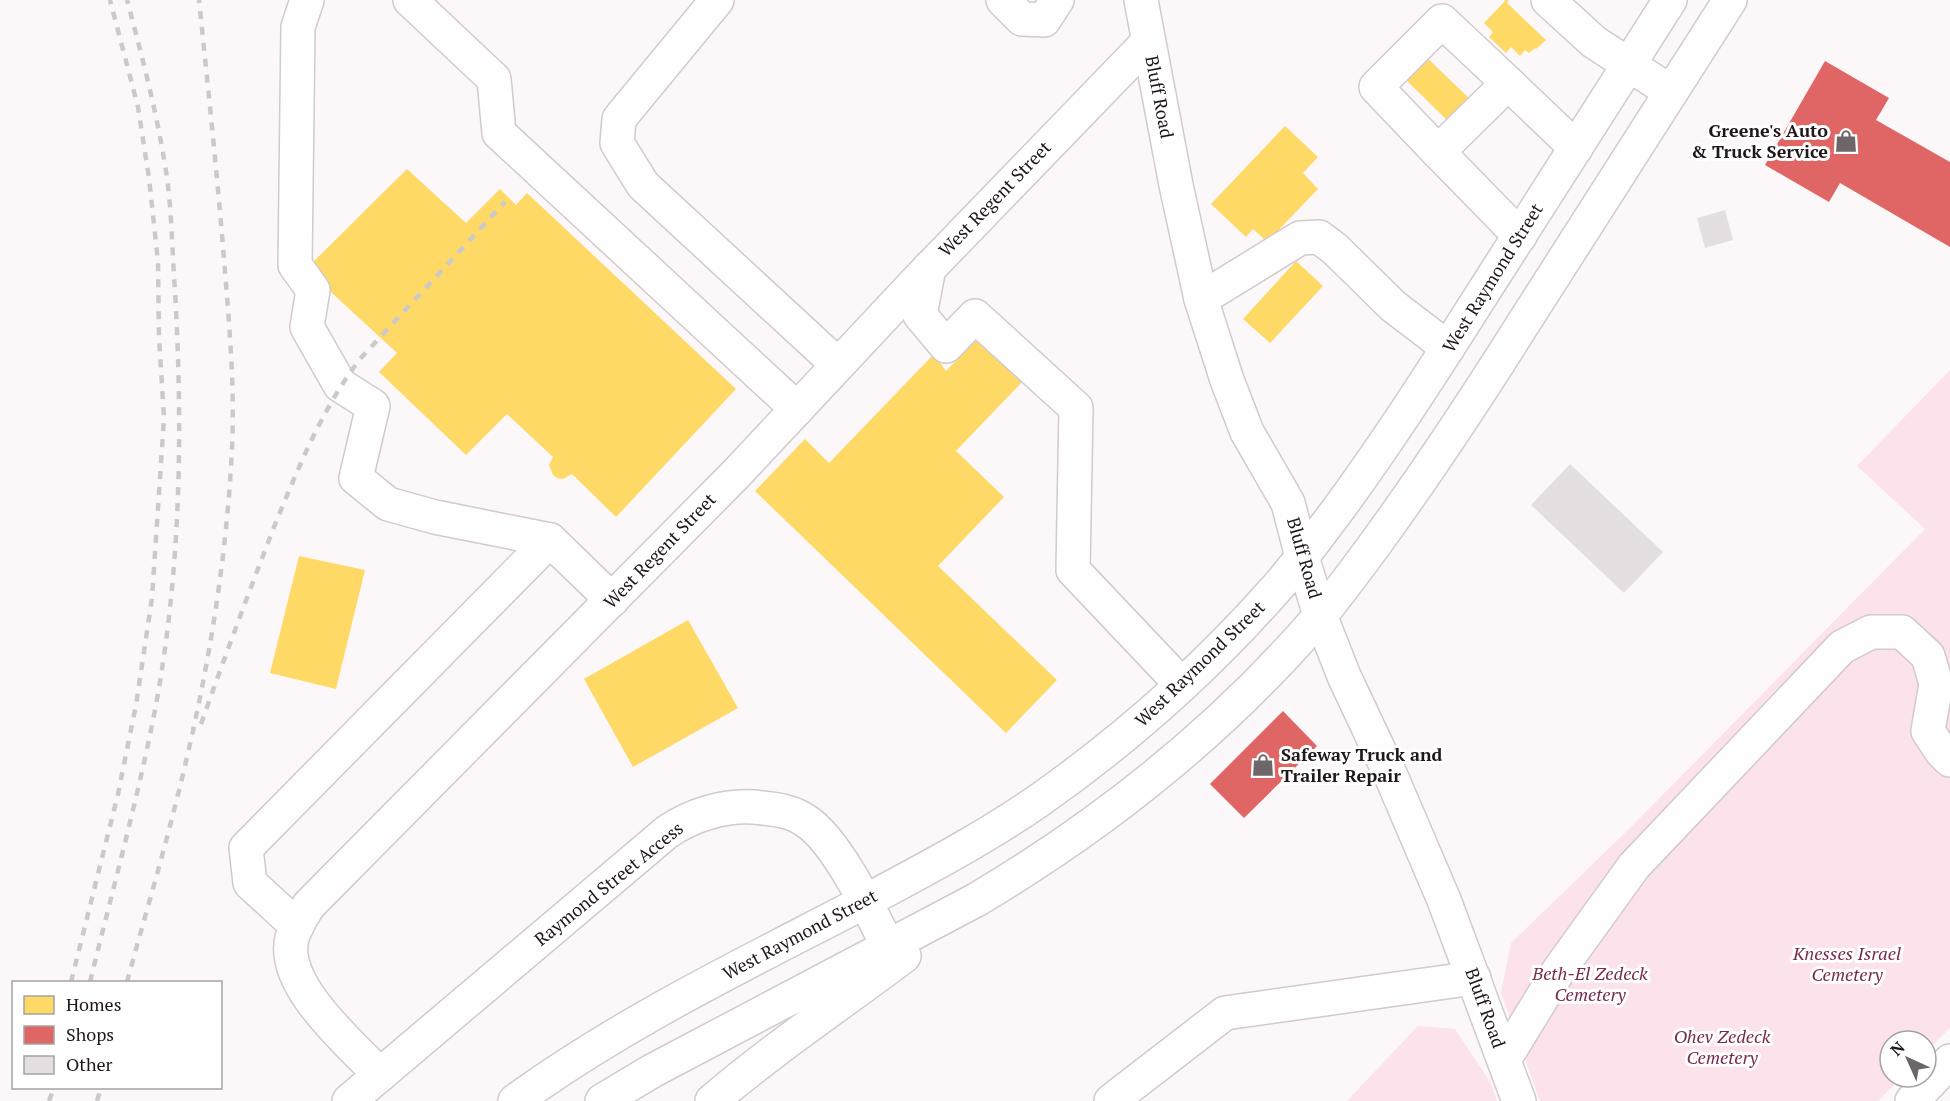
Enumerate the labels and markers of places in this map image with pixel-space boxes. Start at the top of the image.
place label: Greene's Auto & Truck Service [1691,118,1828,163]
shop icon: Greene's Auto & Truck Service [1833,128,1859,154]
place label: Safeway Truck and Trailer Repair [1281,742,1443,787]
shop icon: Safeway Truck and Trailer Repair [1250,752,1276,778]

